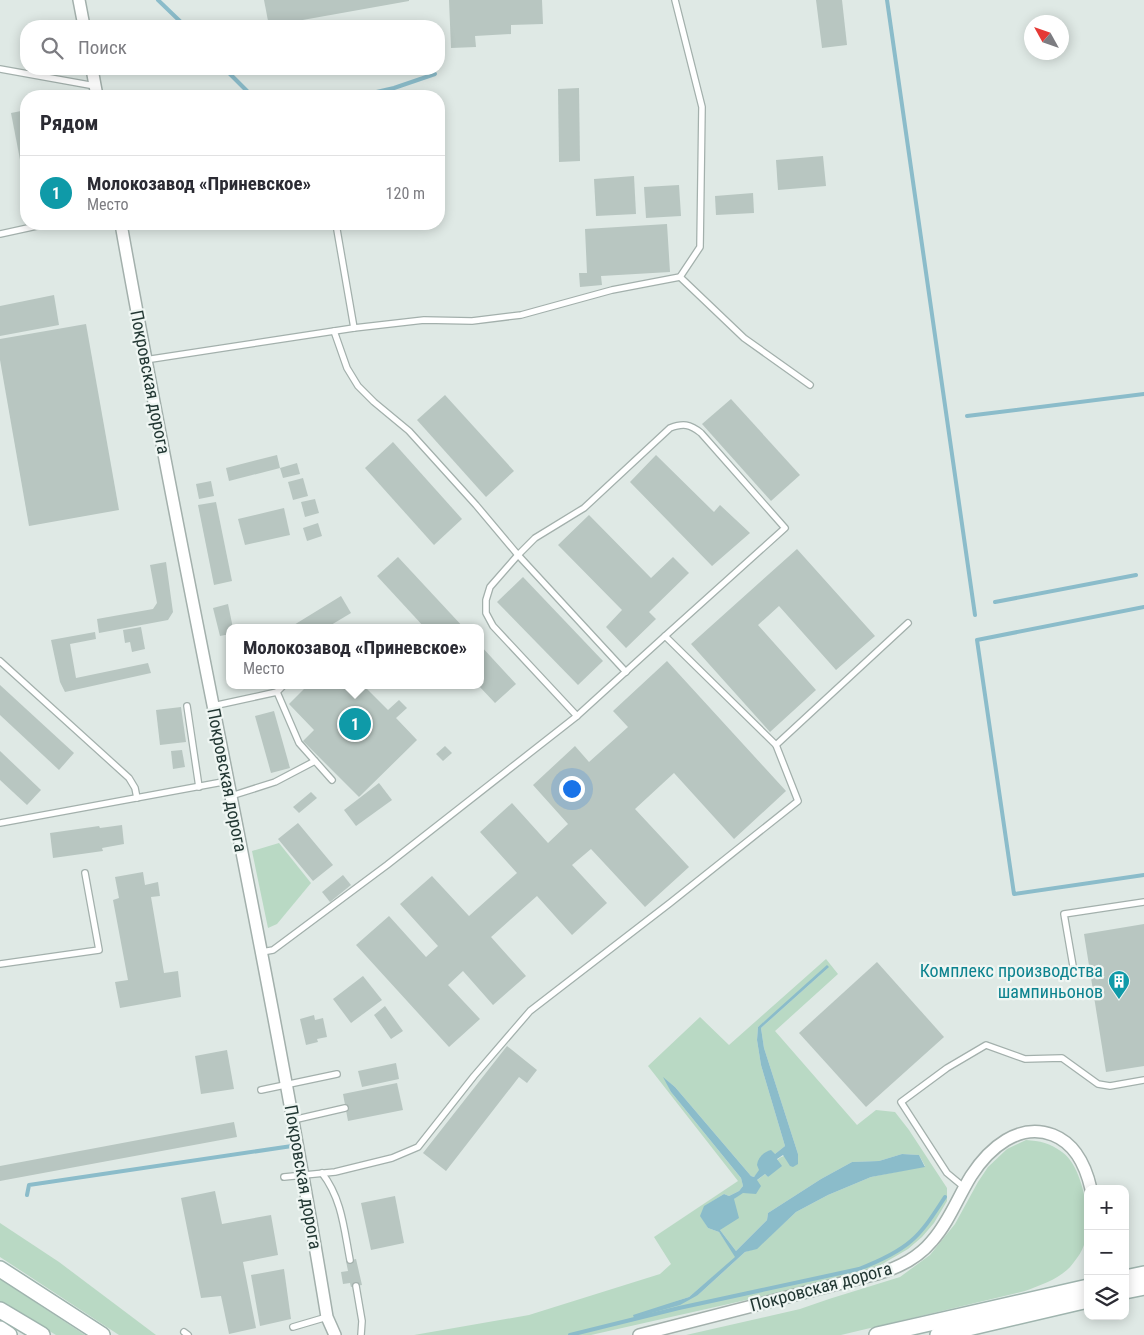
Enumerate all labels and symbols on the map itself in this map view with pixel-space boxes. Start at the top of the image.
north arrow [1024,15,1069,60]
street label: Покровская дорога [126,308,175,456]
pin: 1 [339,705,371,743]
street label: Покровская дорога [203,706,252,854]
your location [559,776,585,802]
place label: Комплекс производства шампиньонов [920,960,1103,1002]
building icon: Комплекс производства шампиньонов [1107,969,1131,1000]
street label: Покровская дорога [280,1103,327,1251]
street label: Покровская дорога [748,1257,894,1316]

